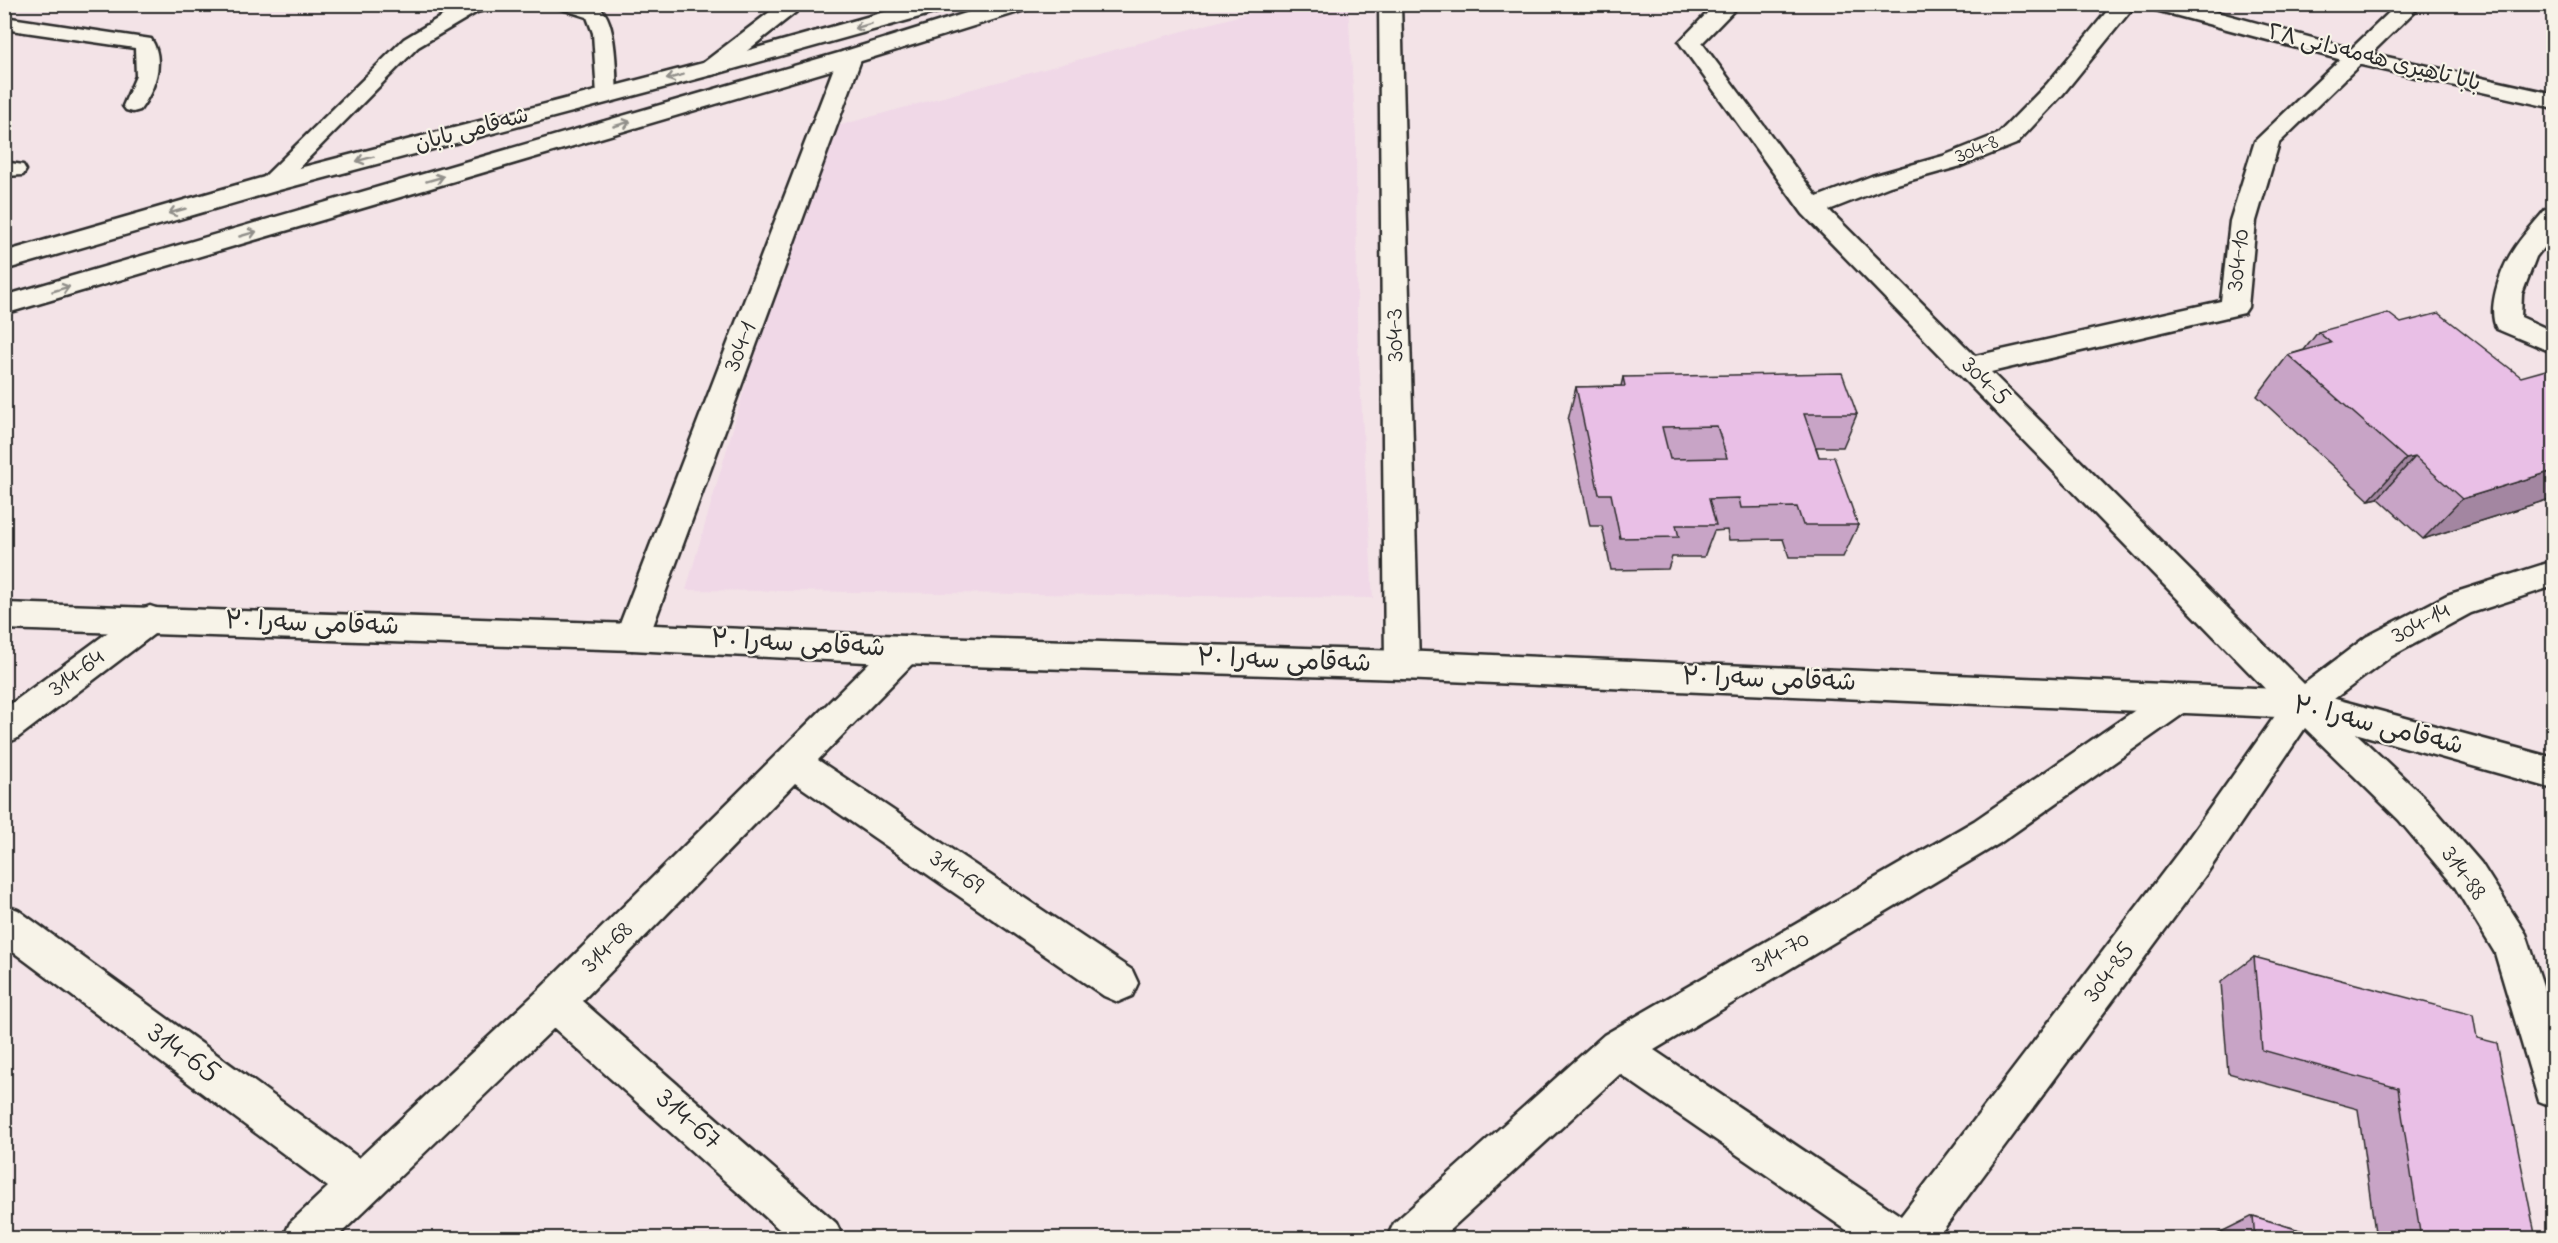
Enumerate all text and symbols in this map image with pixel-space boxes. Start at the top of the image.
street label: بابا تاهیری هەمەدانی ٢٨ [2264,17,2484,101]
one-way arrow [854,21,873,32]
one-way arrow [666,72,685,84]
street label: شەقامی بابان [412,100,532,162]
one-way arrow [612,118,631,129]
street label: 304-8 [1951,127,2003,173]
one-way arrow [355,154,374,166]
one-way arrow [425,173,444,184]
one-way arrow [168,206,187,218]
street label: 304-10 [2217,227,2261,293]
one-way arrow [238,228,257,239]
one-way arrow [51,283,70,294]
street label: 304-3 [1377,308,1415,362]
street label: 304-1 [714,317,768,377]
street label: 304-5 [1951,348,2019,416]
street label: 304-14 [2385,593,2457,655]
street label: شەقامی سەرا ٣٠ [224,603,400,647]
street label: شەقامی سەرا ٣٠ [710,621,886,669]
street label: 314-64 [41,640,113,708]
street label: شەقامی سەرا ٣٠ [1196,640,1372,684]
street label: شەقامی سەرا ٣٠ [1681,659,1857,703]
street label: شەقامی سەرا ٣٠ [2289,687,2467,767]
street label: 314-88 [2430,839,2496,909]
street label: 314-69 [921,841,991,905]
street label: 314-68 [573,913,643,983]
street label: 314-70 [1745,921,1817,985]
street label: 304-85 [2075,935,2145,1011]
street label: 314-65 [136,1011,230,1097]
street label: 314-67 [644,1077,732,1163]

